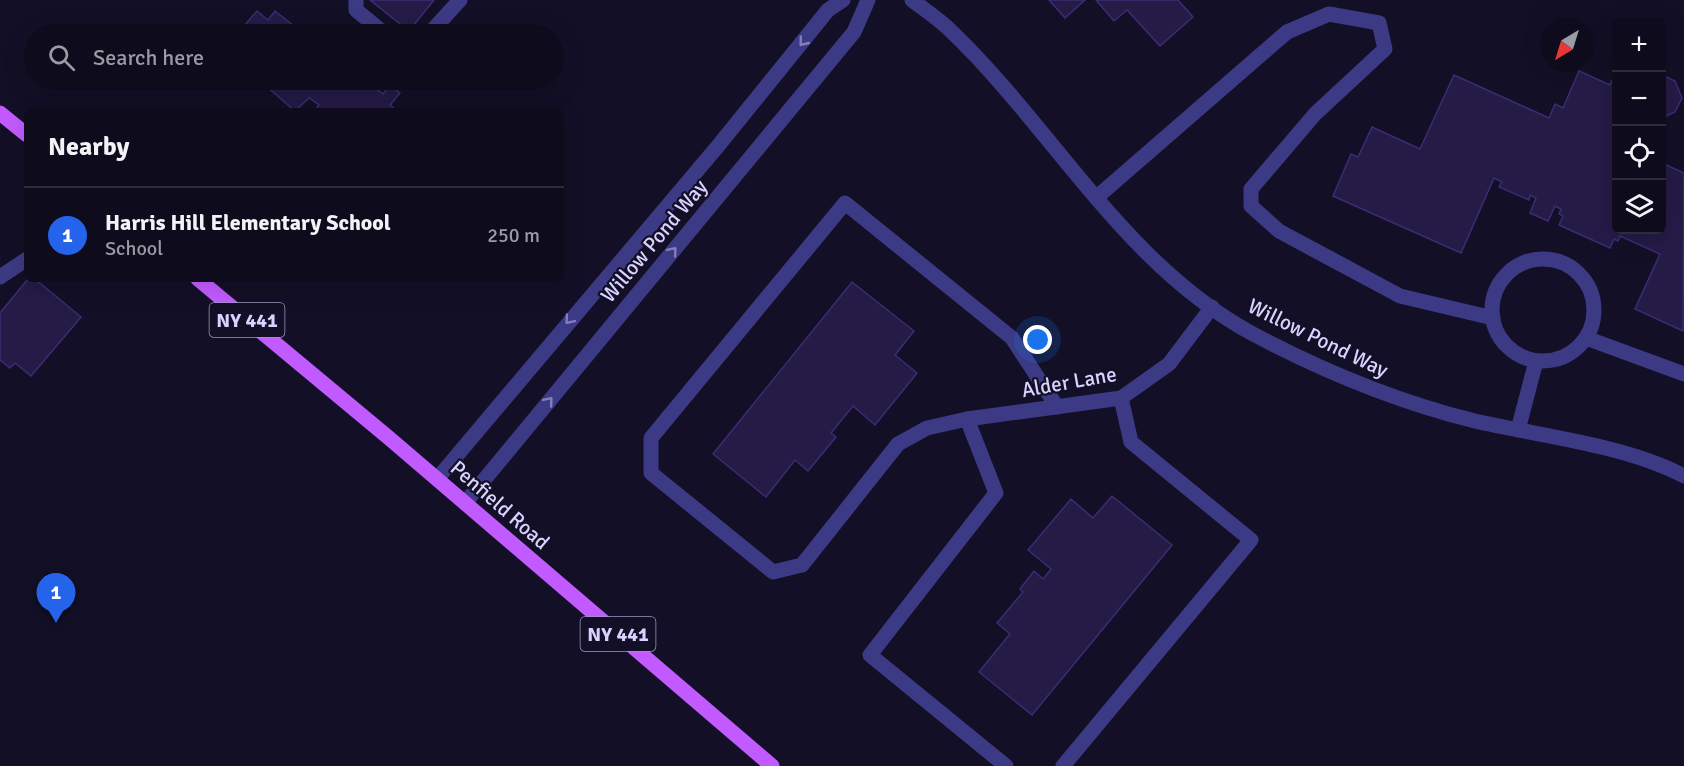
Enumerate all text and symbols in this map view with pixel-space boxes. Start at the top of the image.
north arrow [1540,18,1594,72]
map controls [1612,18,1666,234]
button: + [1612,18,1666,72]
search box [24,24,564,90]
one-way arrow [799,35,810,46]
icon: search [45,41,78,74]
text: Search here [93,44,204,71]
button: − [1612,72,1666,126]
button: locate [1612,126,1666,180]
text: Nearby [48,131,129,163]
street label: Willow Pond Way [595,174,713,308]
button: layers [1612,180,1666,234]
text: Harris Hill Elementary School [105,209,391,236]
text: 1 [62,223,73,248]
text: 250 m [487,223,540,248]
text: School [105,236,163,261]
one-way arrow [666,247,677,258]
street label: Willow Pond Way [1244,293,1392,383]
road number: NY 441 [210,303,284,337]
one-way arrow [566,313,577,324]
your location [1023,325,1052,354]
street label: Alder Lane [1019,361,1119,403]
one-way arrow [541,397,552,408]
street label: Penfield Road [445,455,555,555]
pin: 1 [36,574,76,623]
road number: NY 441 [580,617,656,651]

